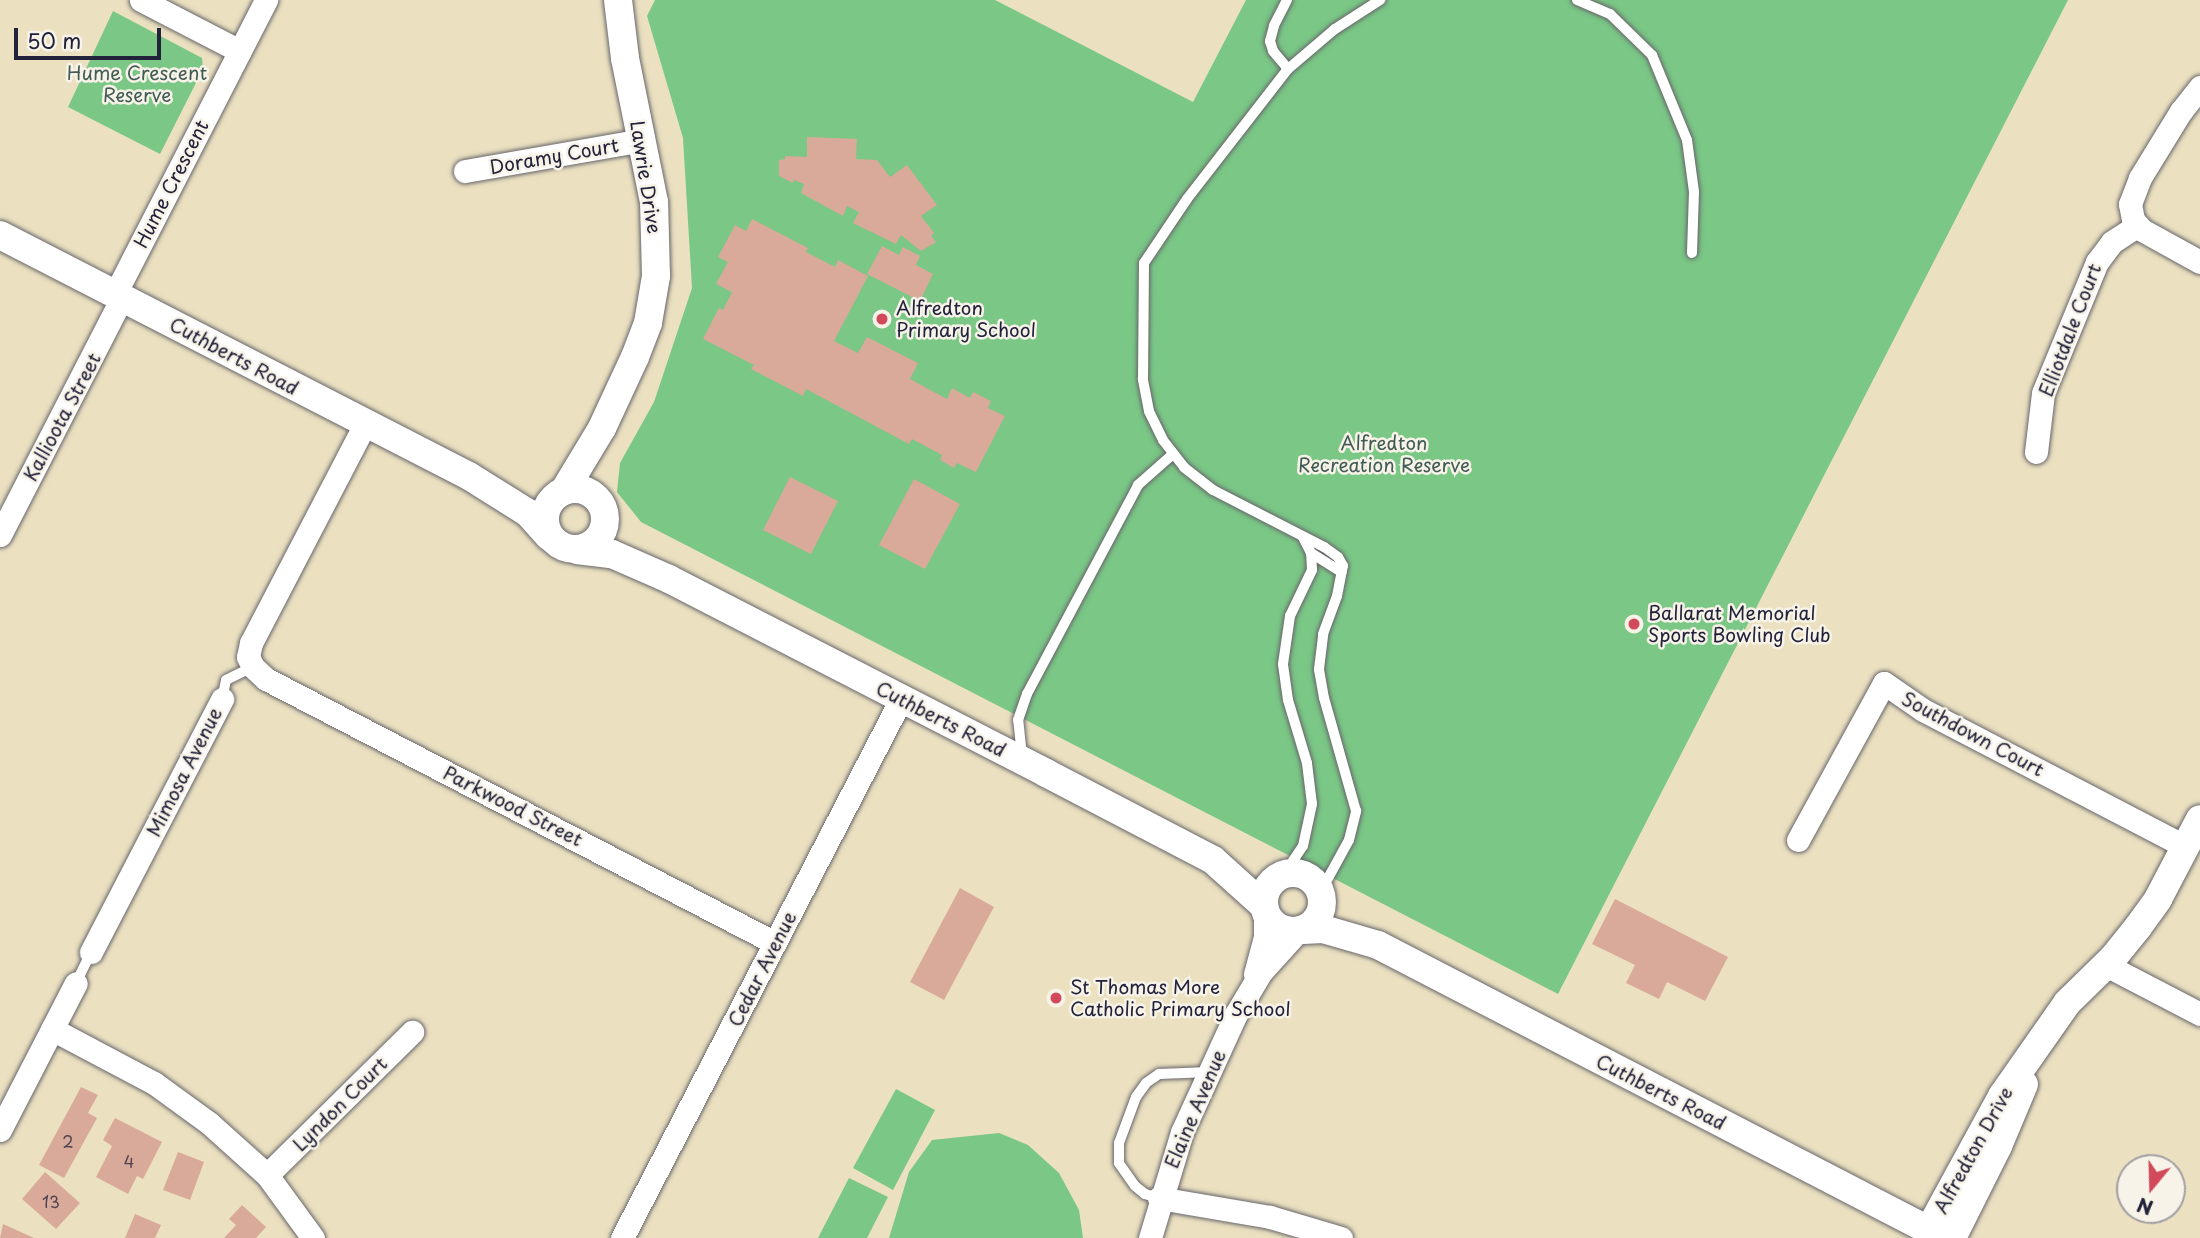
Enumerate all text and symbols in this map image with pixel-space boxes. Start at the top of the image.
scale bar [18,14,164,58]
text: 50 m [27,24,81,56]
park label: Hume Crescent Reserve [67,62,207,106]
street label: Hume Crescent [129,116,213,252]
street label: Lawrie Drive [626,119,666,235]
street label: Doramy Court [487,133,621,179]
street label: Elliotdale Court [2034,260,2106,400]
place label: Alfredton Primary School [896,297,1036,341]
marker: Alfredton Primary School [874,311,890,327]
street label: Cuthberts Road [166,312,302,400]
street label: Kallioota Street [18,349,106,485]
park label: Alfredton Recreation Reserve [1298,432,1470,476]
place label: Ballarat Memorial Sports Bowling Club [1648,602,1831,646]
marker: Ballarat Memorial Sports Bowling Club [1626,616,1642,632]
street label: Cuthberts Road [872,676,1010,762]
street label: Southdown Court [1898,687,2048,781]
street label: Mimosa Avenue [142,703,226,841]
street label: Parkwood Street [440,761,586,851]
street label: Cedar Avenue [723,908,801,1030]
place label: St Thomas More Catholic Primary School [1070,976,1291,1020]
marker: St Thomas More Catholic Primary School [1048,990,1064,1006]
street label: Elaine Avenue [1160,1046,1230,1172]
street label: Cuthberts Road [1592,1049,1730,1135]
street label: Lyndon Court [288,1052,392,1156]
street label: Alfredton Drive [1929,1083,2017,1217]
house number: 2 [62,1131,74,1151]
house number: 4 [124,1151,134,1171]
north arrow [2116,1154,2186,1224]
house number: 13 [42,1191,60,1211]
text: N [2133,1191,2156,1223]

